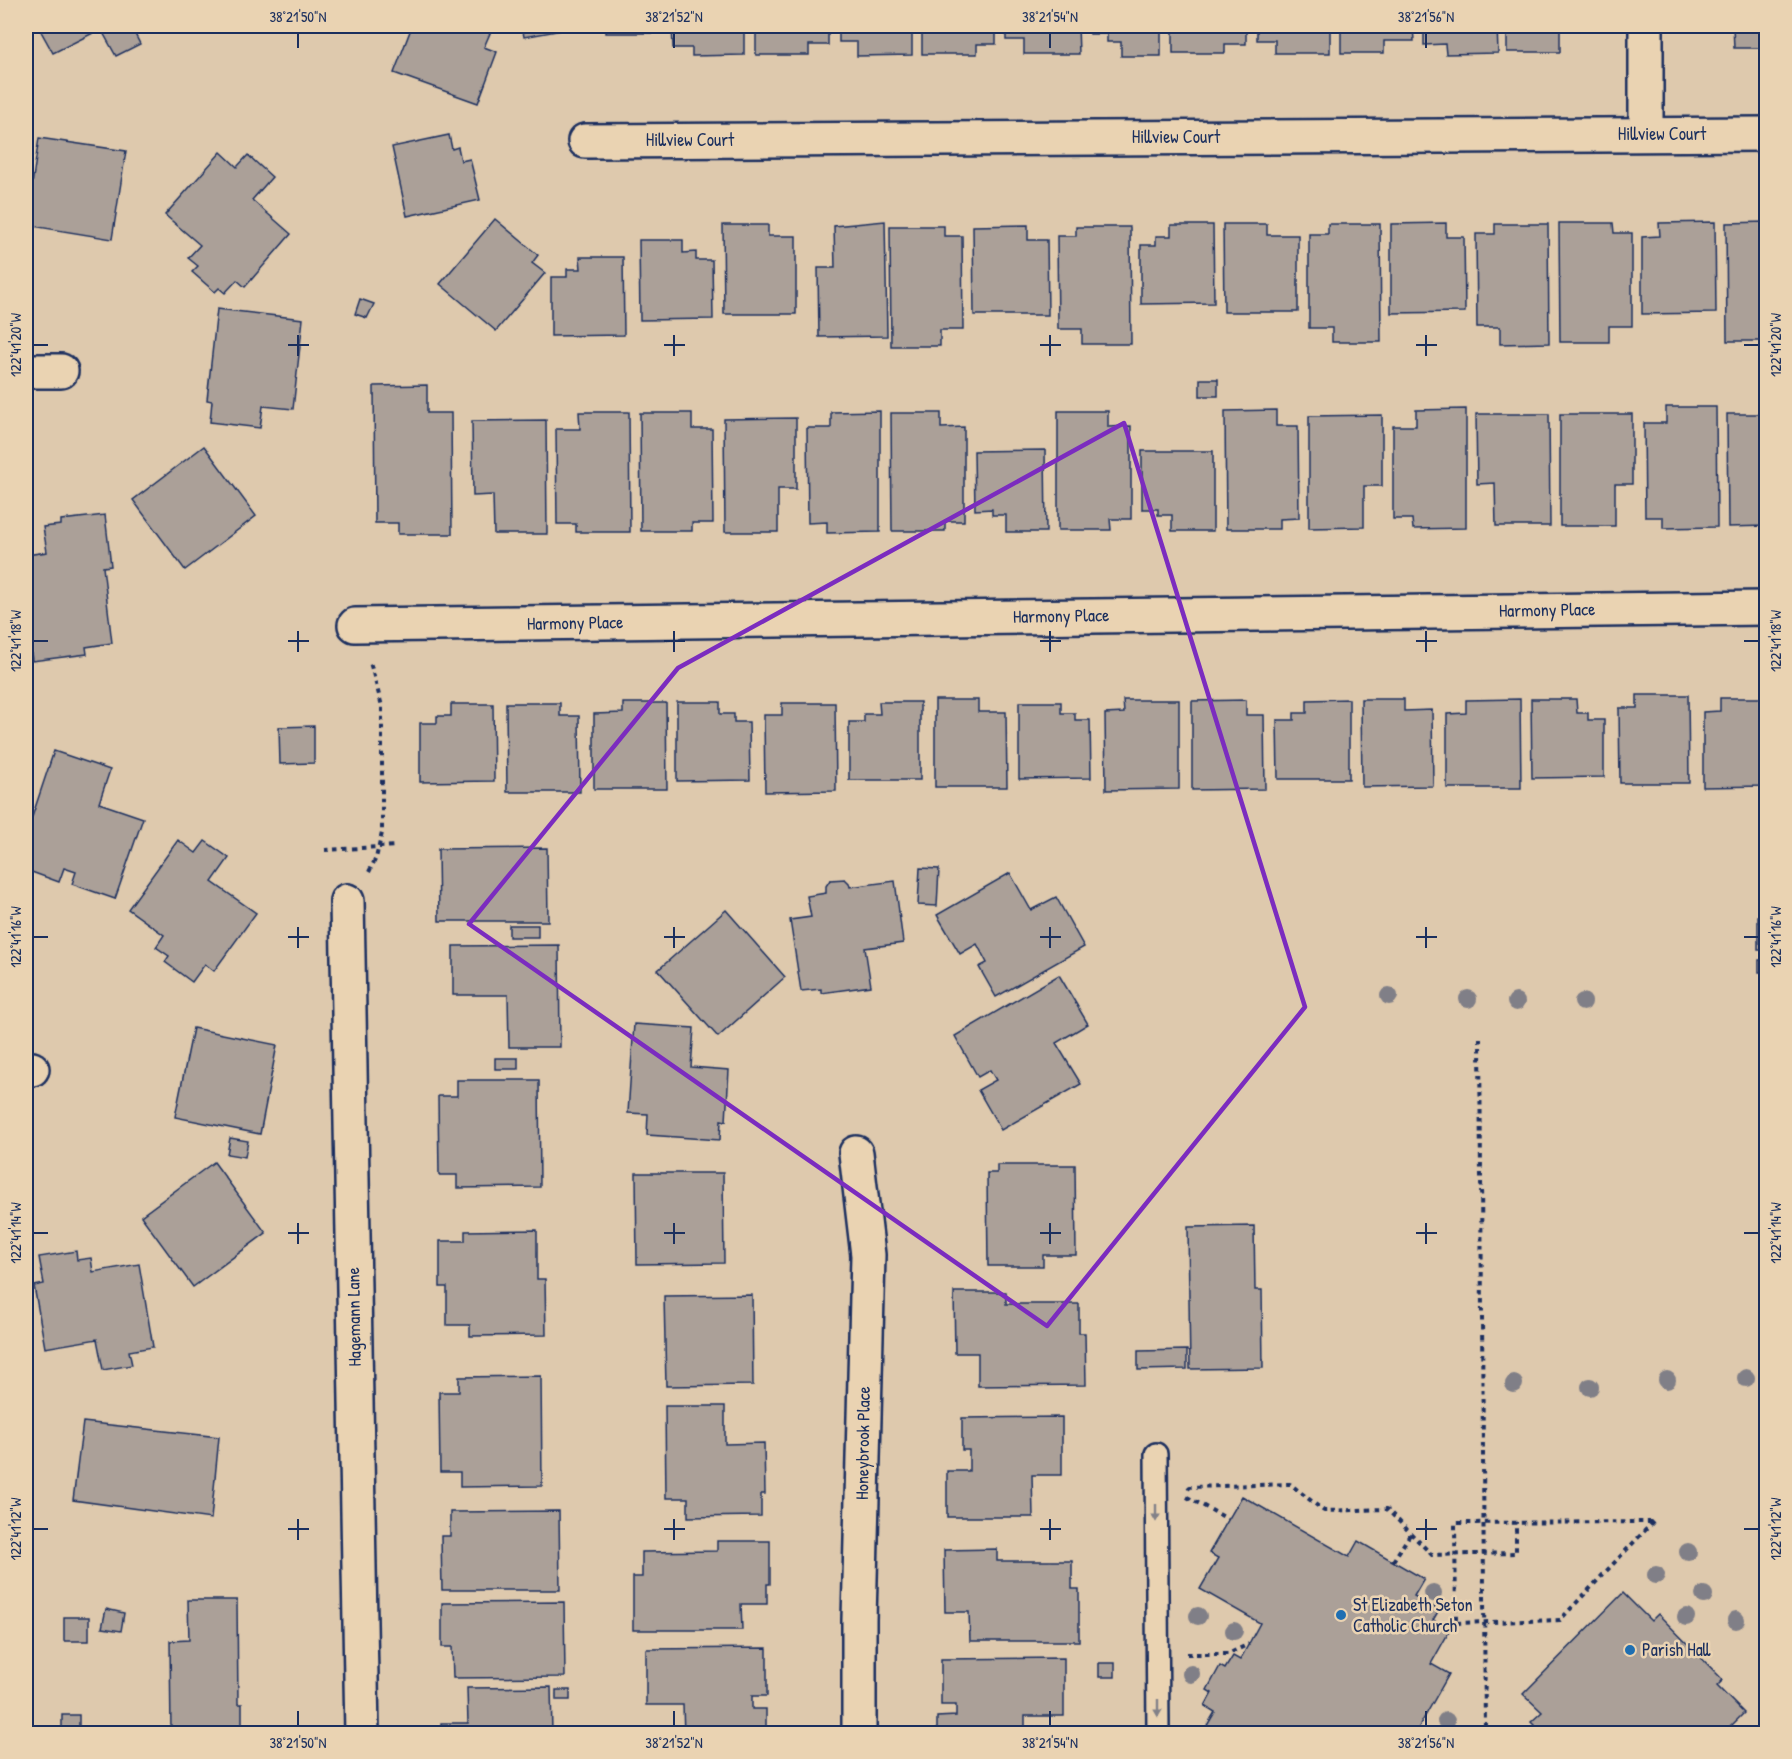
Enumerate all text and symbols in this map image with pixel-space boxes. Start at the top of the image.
text: 38°21'50"N [269,6,327,27]
text: 38°21'52"N [645,6,703,27]
text: 38°21'54"N [1022,6,1078,27]
text: 38°21'56"N [1398,6,1454,27]
street label: Hillview Court [1618,121,1707,146]
street label: Hillview Court [1132,124,1221,149]
street label: Hillview Court [646,127,735,152]
text: 122°41'20"W [5,312,26,377]
text: 122°41'20"W [1765,312,1786,377]
street label: Harmony Place [1499,596,1595,623]
street label: Harmony Place [1013,602,1109,629]
text: 122°41'18"W [5,609,26,672]
street label: Harmony Place [527,609,623,636]
text: 122°41'18"W [1765,609,1786,672]
text: 122°41'16"W [5,905,26,968]
text: 122°41'16"W [1765,905,1786,968]
text: 122°41'14"W [5,1202,26,1264]
text: 122°41'14"W [1765,1202,1786,1264]
street label: Hagemann Lane [340,1267,367,1367]
street label: Honeybrook Place [849,1386,876,1500]
text: 122°41'12"W [5,1497,26,1560]
text: 122°41'12"W [1765,1497,1786,1560]
one-way arrow [1151,1503,1161,1522]
place label: St Elizabeth Seton Catholic Church [1353,1592,1473,1638]
marker: St Elizabeth Seton Catholic Church [1334,1608,1348,1622]
place label: Parish Hall [1642,1637,1711,1662]
marker: Parish Hall [1623,1643,1637,1657]
one-way arrow [1153,1698,1162,1717]
text: 38°21'50"N [269,1732,327,1753]
text: 38°21'52"N [645,1732,703,1753]
text: 38°21'54"N [1022,1732,1078,1753]
text: 38°21'56"N [1398,1732,1454,1753]

